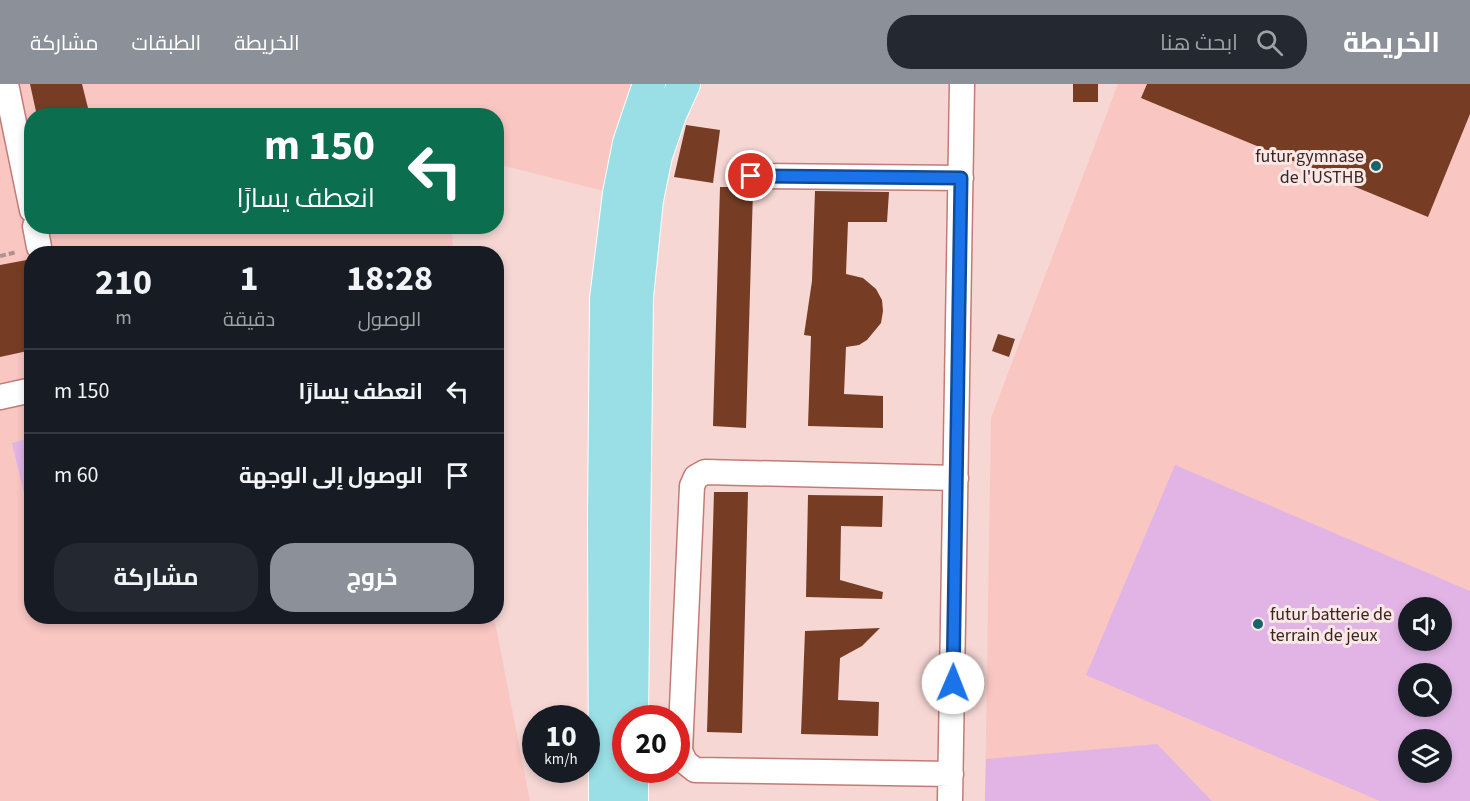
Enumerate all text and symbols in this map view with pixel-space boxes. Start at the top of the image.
search box [887,15,1307,69]
text: الخريطة [1343,23,1440,63]
icon: search [1253,26,1286,59]
text: ابحث هنا [1160,27,1238,59]
text: مشاركة [30,28,99,58]
text: الطبقات [132,28,201,58]
text: الخريطة [234,28,300,58]
text: 150 m [264,116,375,176]
icon: left [396,132,474,210]
place label: futur gymnase de l'USTHB [1255,144,1364,190]
pin [725,150,776,201]
icon: arrive [734,159,767,192]
marker: futur gymnase de l'USTHB [1369,159,1383,173]
text: انعطف يسارًا [236,179,375,218]
text: 1 [240,253,259,304]
text: 18:28 [346,253,433,304]
text: 210 [95,257,152,308]
text: m [115,304,132,332]
text: دقيقة [223,306,275,334]
text: الوصول [358,306,421,334]
text: 150 m [54,375,109,407]
icon: left [441,375,474,408]
text: انعطف يسارًا [299,376,423,408]
text: 60 m [54,459,99,491]
icon: arrive [441,459,474,492]
text: الوصول إلى الوجهة [239,460,423,492]
button: مشاركة [54,543,258,612]
button: خروج [270,543,474,612]
map controls [1398,597,1452,783]
button: sound [1398,597,1452,651]
place label: futur batterie de terrain de jeux [1270,602,1392,648]
marker: futur batterie de terrain de jeux [1251,617,1265,631]
position arrow [921,651,985,715]
button: search [1398,663,1452,717]
speed limit sign: 20 [612,705,690,783]
text: 10 [545,715,577,758]
button: layers [1398,729,1452,783]
text: km/h [544,749,578,770]

